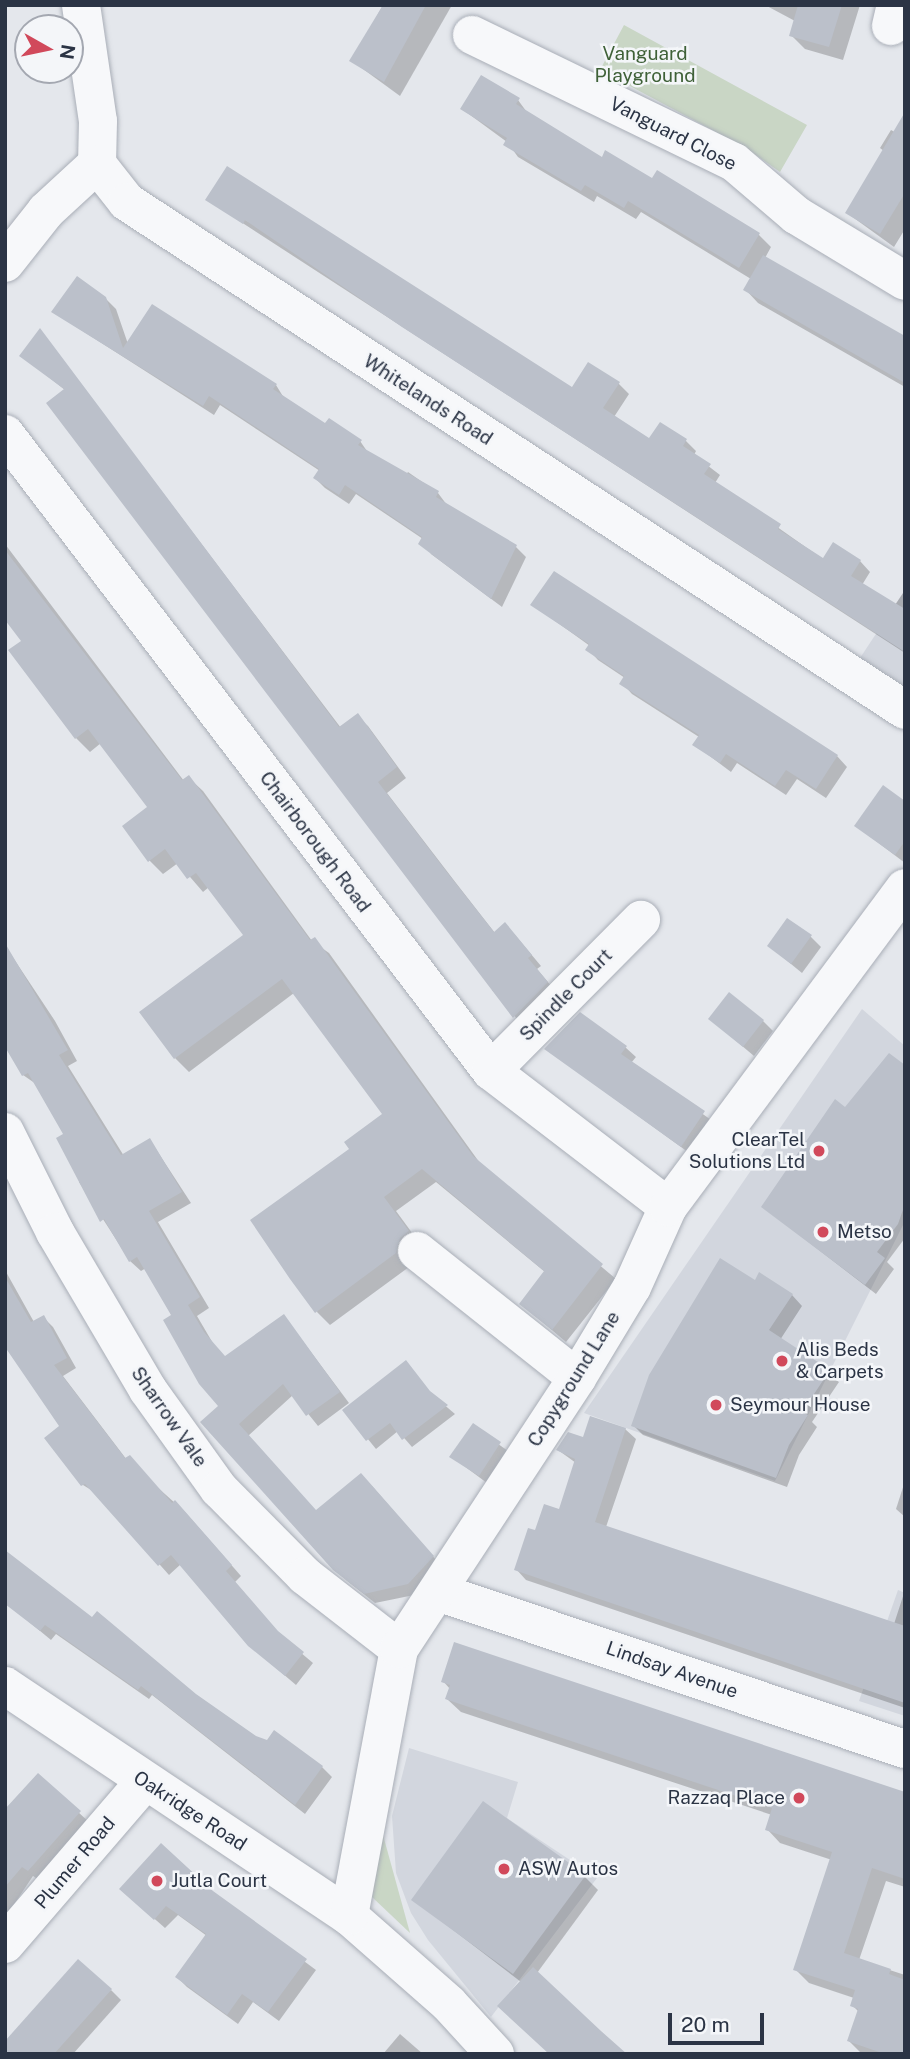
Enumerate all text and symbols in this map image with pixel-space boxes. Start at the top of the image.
north arrow [14,14,84,84]
text: N [56,43,80,61]
park label: Vanguard Playground [594,43,696,87]
street label: Vanguard Close [606,92,740,176]
street label: Whitelands Road [359,350,497,450]
street label: Chairborough Road [255,767,375,917]
street label: Spindle Court [515,944,617,1046]
place label: ClearTel Solutions Ltd [689,1129,805,1173]
marker: ClearTel Solutions Ltd [811,1143,827,1159]
place label: Metso [837,1221,892,1243]
marker: Metso [815,1224,831,1240]
street label: Copyground Lane [523,1307,625,1451]
place label: Alis Beds & Carpets [796,1339,884,1383]
marker: Alis Beds & Carpets [774,1353,790,1369]
street label: Sharrow Vale [126,1362,212,1472]
place label: Seymour House [730,1394,870,1416]
marker: Seymour House [708,1397,724,1413]
street label: Lindsay Avenue [603,1637,741,1703]
street label: Oakridge Road [129,1766,251,1856]
place label: Razzaq Place [668,1787,785,1809]
marker: Razzaq Place [791,1790,807,1806]
street label: Plumer Road [30,1812,120,1914]
place label: ASW Autos [518,1858,618,1880]
marker: ASW Autos [496,1861,512,1877]
place label: Jutla Court [171,1870,267,1892]
marker: Jutla Court [149,1873,165,1889]
scale bar [672,2000,768,2044]
text: 20 m [681,2012,730,2037]

